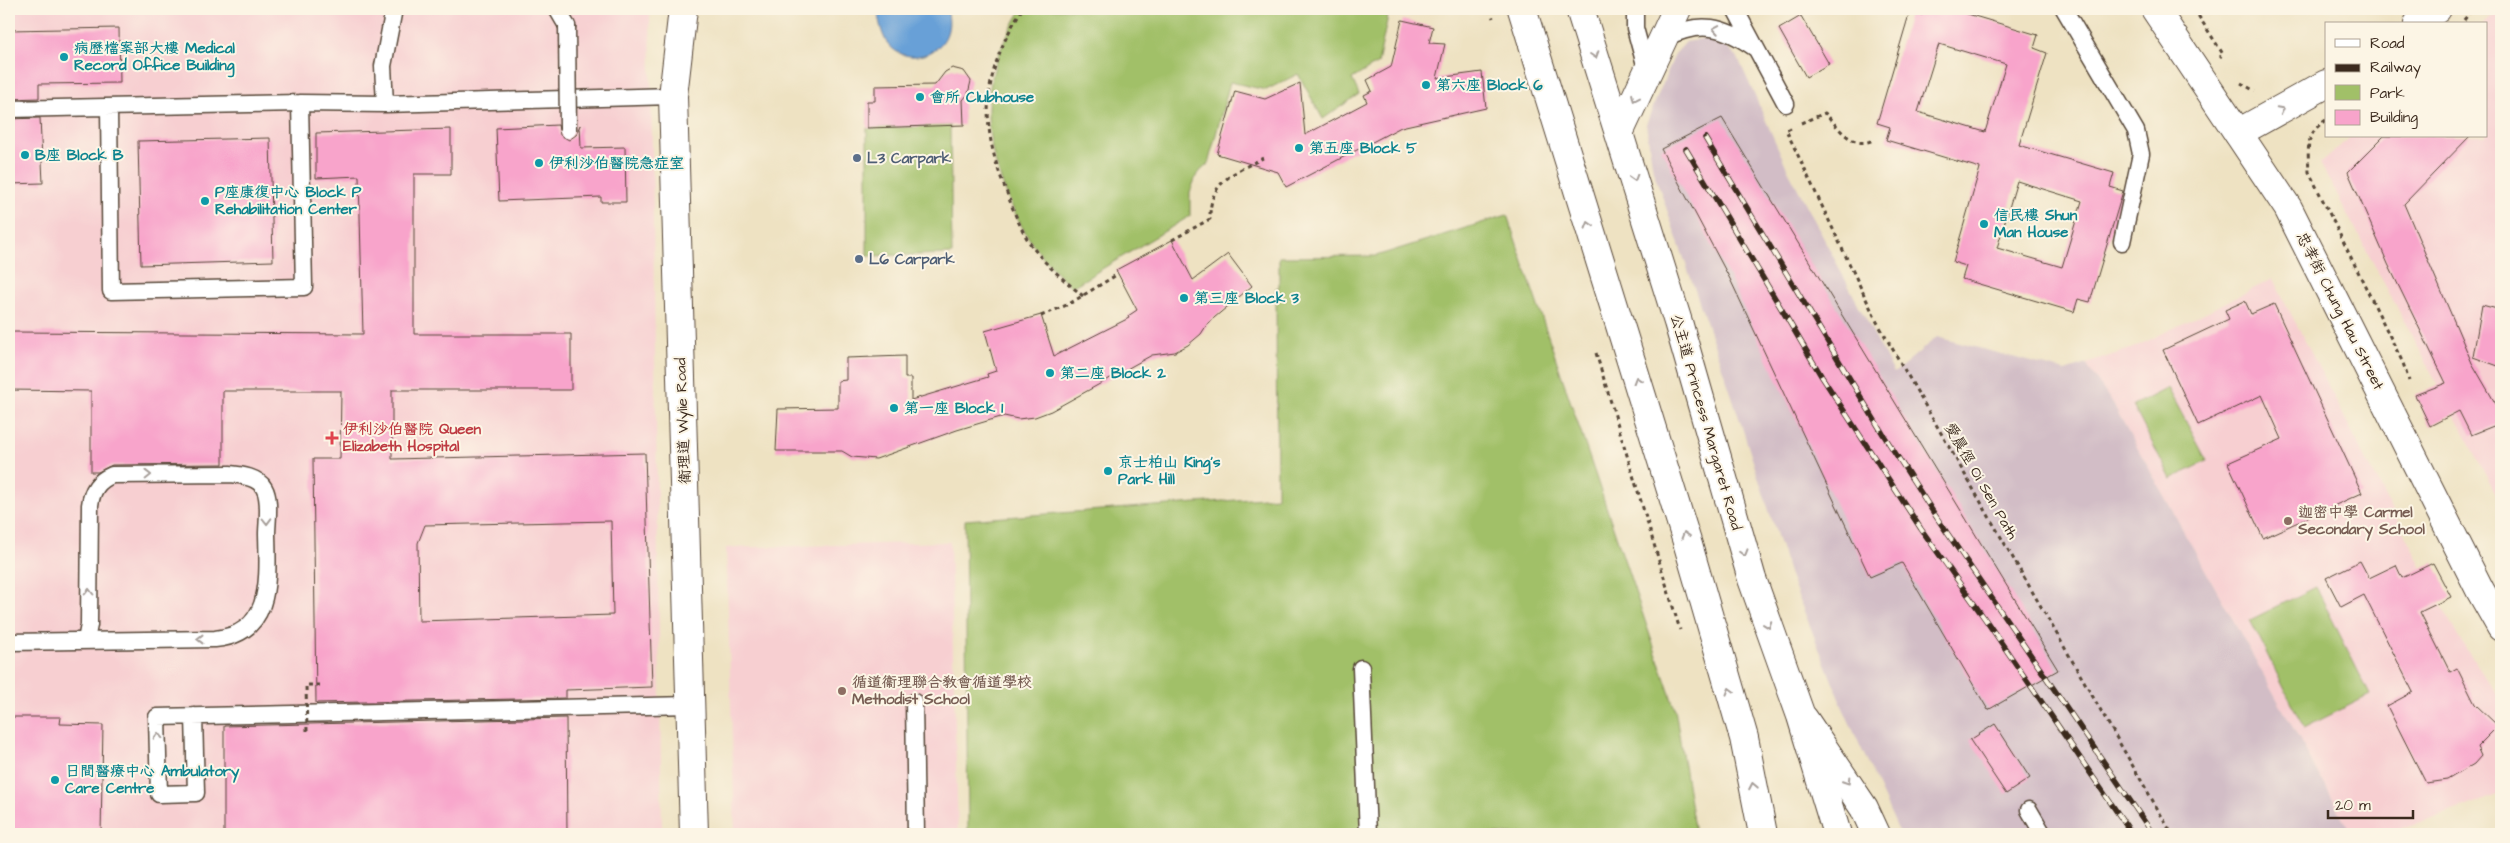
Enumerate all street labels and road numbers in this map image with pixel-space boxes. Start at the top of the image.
street label: 忠孝街 Chung Hau Street [2290,228,2389,394]
street label: 公主道 Princess Margaret Road [1664,311,1747,533]
street label: 衛理道 Wylie Road [670,357,697,485]
street label: 愛晨徑 Oi Sen Path [1939,419,2023,544]

